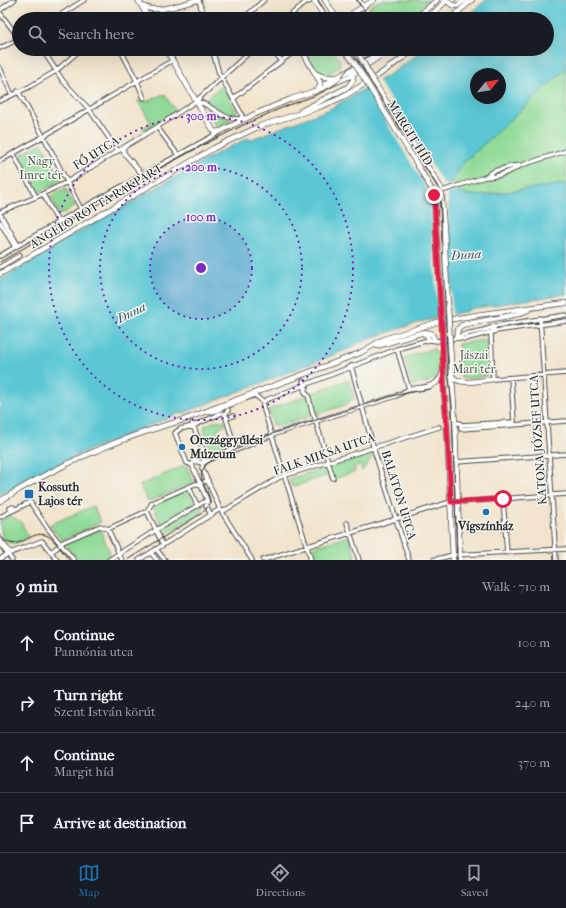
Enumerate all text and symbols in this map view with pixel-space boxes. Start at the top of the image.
search box [12,12,554,56]
icon: search [26,23,48,45]
text: Search here [58,25,134,43]
north arrow [470,68,506,104]
street label: MARGIT HÍD [384,97,436,168]
text: 300 m [186,109,217,124]
street label: FŐ UTCA [70,132,122,173]
park label: Nagy Imre tér [19,154,64,182]
street label: ANGELO ROTTA RAKPART [26,160,166,252]
text: 200 m [185,160,218,174]
route end [425,186,443,204]
text: 100 m [186,210,217,224]
water label: Duna [449,246,482,263]
centre of rings [194,261,208,275]
water label: Duna [113,299,148,326]
park label: Jászai Mari tér [452,348,496,376]
street label: KATONA JÓZSEF UTCA [525,374,550,506]
street label: FALK MIKSA UTCA [271,430,377,478]
place label: Országgyűlési Múzeum [189,433,264,461]
marker: Országgyűlési Múzeum [177,442,187,452]
street label: BALATON UTCA [379,449,419,542]
place label: Kossuth Lajos tér [38,480,83,508]
marker: Kossuth Lajos tér [23,488,35,500]
route start [494,490,512,508]
marker: Vígszínház [481,507,491,517]
place label: Vígszínház [457,519,514,534]
text: 9 min [16,576,58,596]
text: Walk · 710 m [482,579,550,594]
text: Continue [54,626,114,644]
icon: ahead [16,632,38,654]
text: 100 m [517,635,550,650]
text: Pannónia utca [54,644,133,659]
text: Turn right [54,686,123,704]
icon: right [16,692,38,714]
text: 240 m [515,695,550,710]
text: Szent István körút [54,704,156,719]
text: Continue [54,746,114,764]
icon: ahead [16,752,38,774]
text: 370 m [518,755,550,770]
text: Margit híd [54,764,114,779]
icon: arrive [16,812,38,834]
text: Arrive at destination [54,814,186,832]
tab: Map [78,862,100,899]
tab: Directions [256,862,305,899]
tab: Saved [461,862,488,899]

